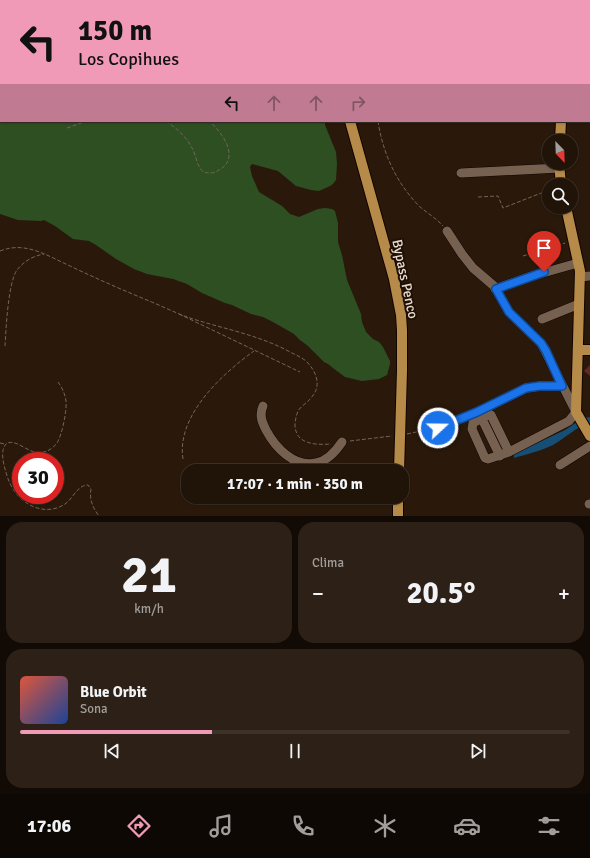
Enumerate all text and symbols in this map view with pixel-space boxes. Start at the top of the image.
text: 150 m [78,14,152,48]
icon: left [12,16,64,68]
text: Los Copihues [78,48,179,70]
icon: left [221,92,243,114]
icon: ahead [263,92,285,114]
icon: ahead [305,92,327,114]
icon: right [347,92,369,114]
north arrow [542,134,578,170]
map controls [542,134,578,214]
button: search [542,178,578,214]
pin [527,231,561,272]
icon: arrive [533,237,555,259]
street label: Bypass Penco [388,238,422,320]
position arrow [417,407,459,449]
speed limit sign: 30 [12,452,64,504]
text: 17:07 · 1 min · 350 m [227,475,363,493]
text: 21 [121,543,177,607]
text: Clima [312,555,344,571]
text: 20.5° [406,575,476,612]
text: − [312,580,324,607]
text: + [558,580,570,607]
text: km/h [134,601,164,617]
text: Blue Orbit [80,683,147,701]
text: Sona [80,701,108,717]
icon: previous [101,740,123,762]
icon: pause [284,740,306,762]
icon: next [467,740,489,762]
icon: directions [125,812,153,840]
icon: music [207,812,235,840]
icon: phone [289,812,317,840]
icon: climate [371,812,399,840]
icon: car [453,812,481,840]
icon: filters [535,812,563,840]
text: 17:06 [27,815,71,837]

